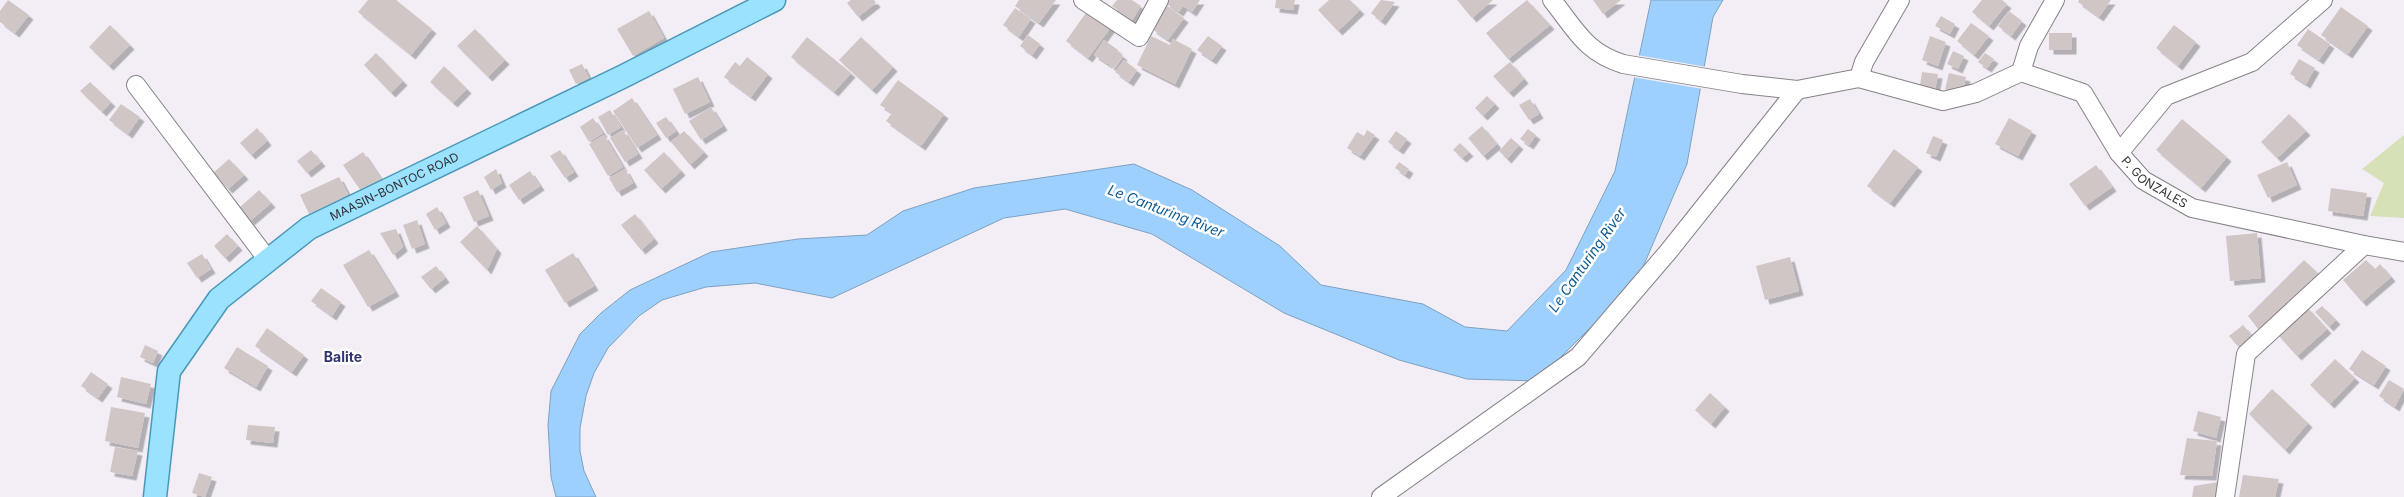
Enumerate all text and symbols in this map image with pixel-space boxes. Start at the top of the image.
street label: MAASIN-BONTOC ROAD [327,149,461,224]
street label: P. GONZALES [2119,153,2191,211]
water label: Le Canturing River [1106,181,1227,241]
water label: Le Canturing River [1544,204,1629,315]
district label: Balite [324,348,362,365]

